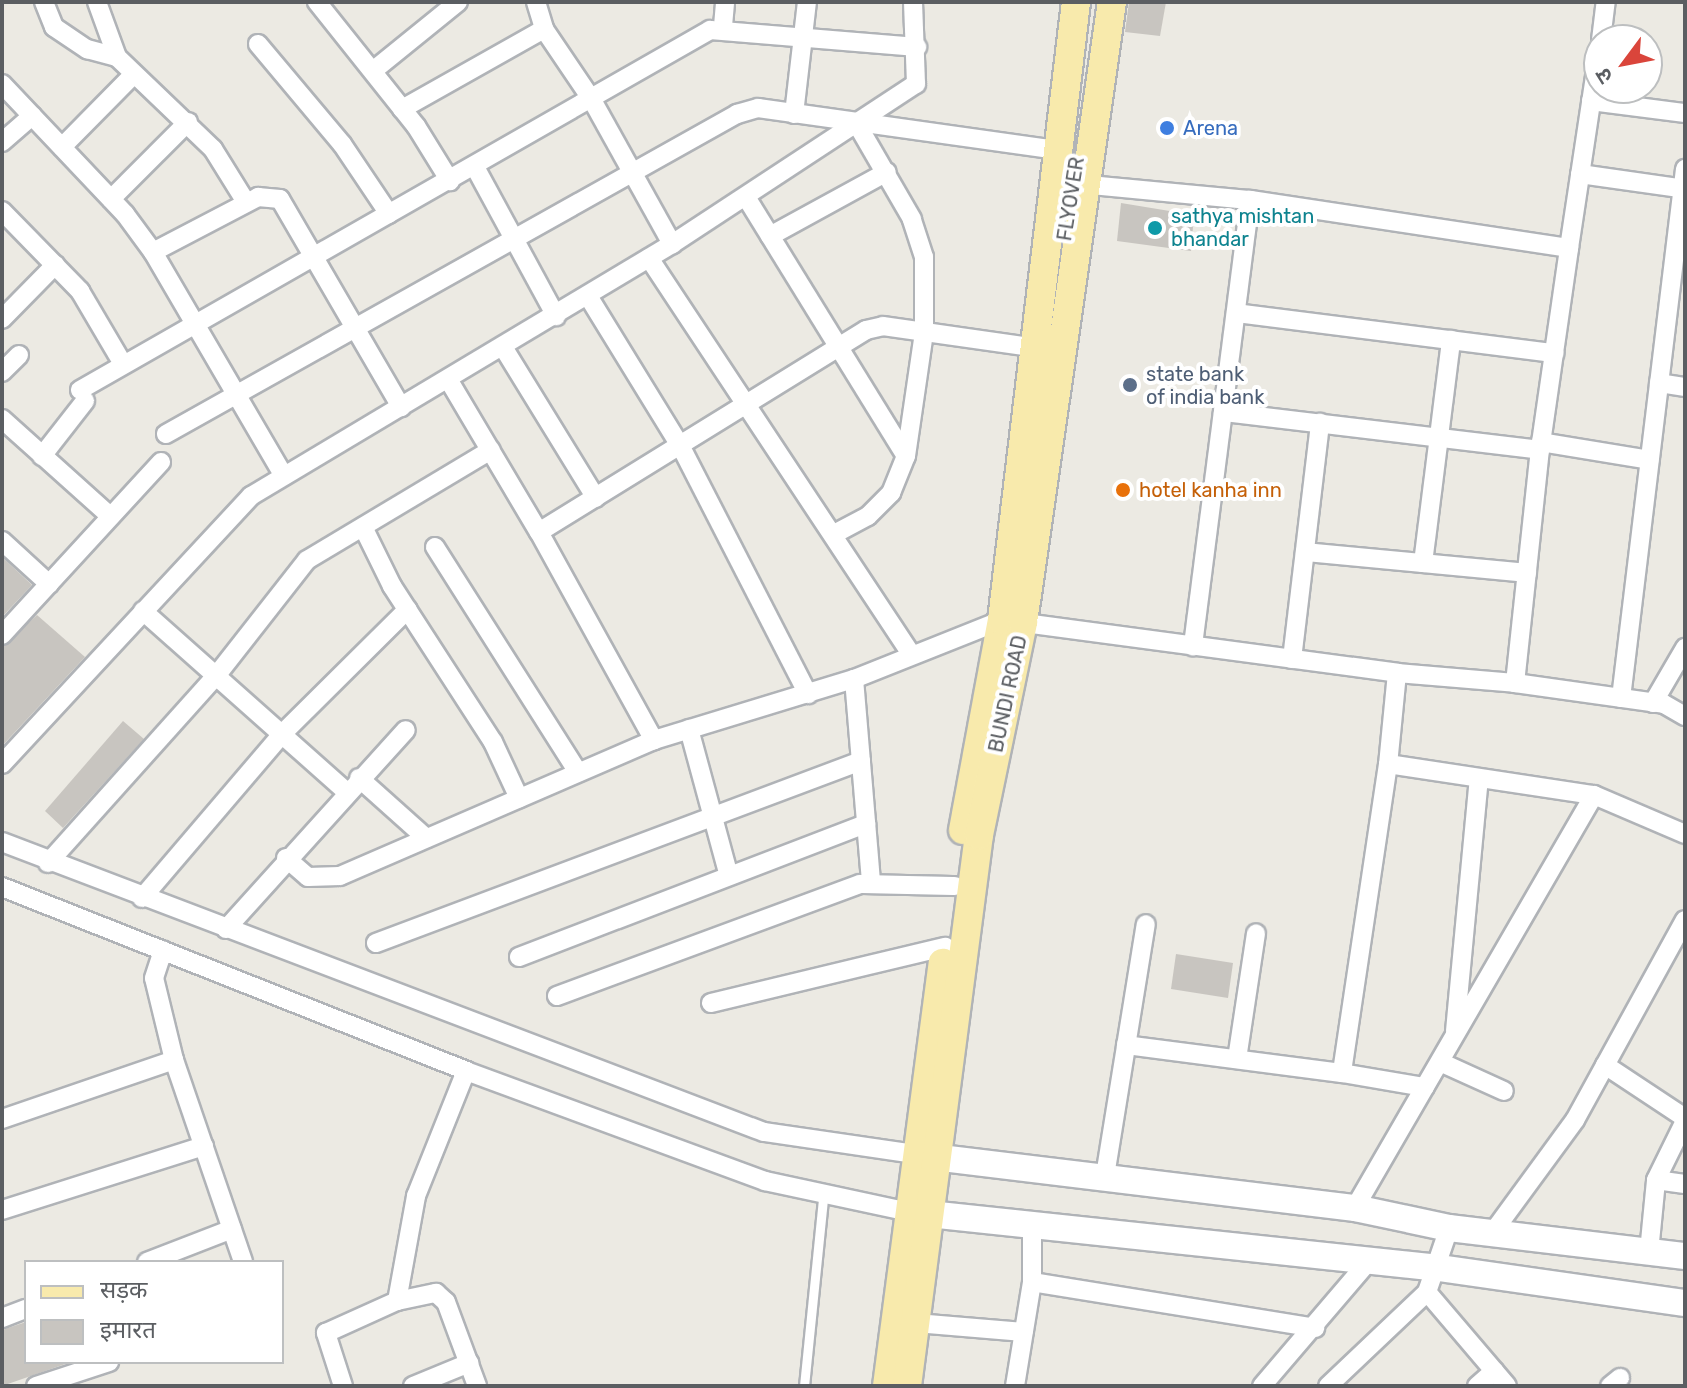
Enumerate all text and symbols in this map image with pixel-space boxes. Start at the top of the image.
north arrow [1583,24,1663,104]
text: उ [1589,63,1619,89]
place label: Arena [1183,116,1238,140]
marker: Arena [1158,119,1176,137]
street label: FLYOVER [1053,155,1089,243]
place label: sathya mishtan bhandar [1171,204,1314,251]
marker: sathya mishtan bhandar [1146,219,1164,237]
place label: state bank of india bank [1146,362,1265,409]
marker: state bank of india bank [1121,376,1139,394]
place label: hotel kanha inn [1139,478,1282,502]
marker: hotel kanha inn [1114,481,1132,499]
street label: BUNDI ROAD [984,633,1032,755]
legend [24,1260,284,1364]
text: सड़क [100,1276,148,1304]
text: इमारत [100,1316,156,1344]

